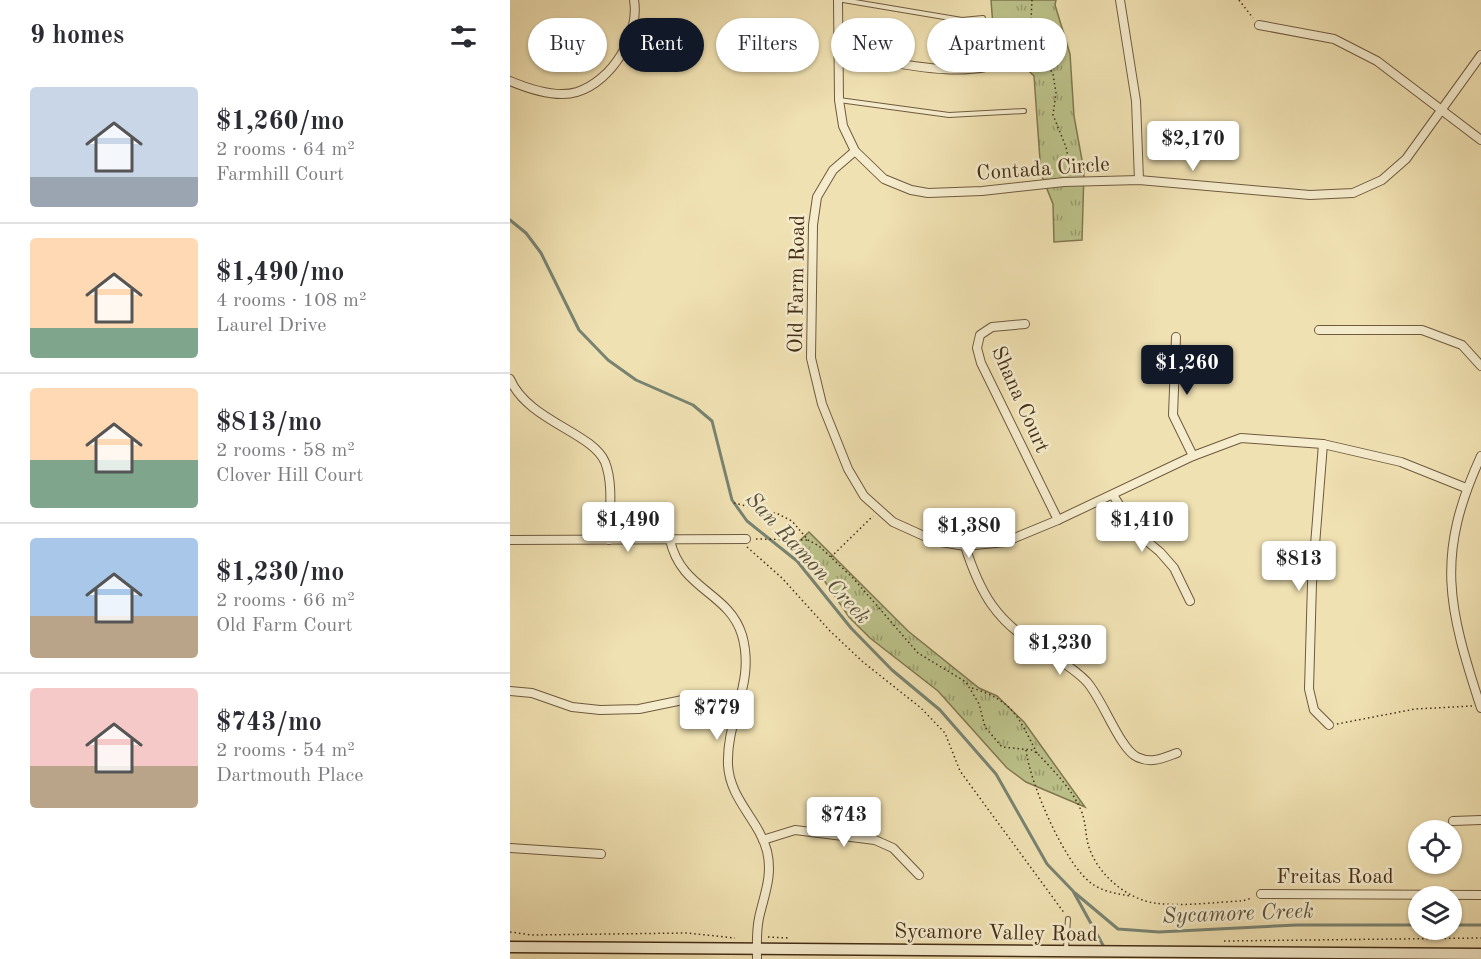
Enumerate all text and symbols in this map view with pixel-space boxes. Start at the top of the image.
chip: Buy [528,18,607,72]
chip: Rent [619,18,704,72]
chip: Filters [716,18,819,72]
chip: New [831,18,915,72]
chip: Apartment [927,18,1067,72]
icon: filters [447,20,480,53]
text: 9 homes [30,23,124,49]
text: $1,260/mo [216,109,344,135]
icon: home [78,111,150,183]
pin: $2,170 [1144,121,1242,172]
text: $2,170 [1161,130,1225,150]
text: 2 rooms · 64 m² [216,140,355,160]
street label: Contada Circle [976,154,1110,185]
text: Farmhill Court [216,165,344,185]
street label: Old Farm Road [786,215,809,353]
text: $1,490/mo [216,260,344,286]
icon: home [78,262,150,334]
text: 4 rooms · 108 m² [216,291,366,311]
text: Laurel Drive [216,316,326,336]
street label: Shana Court [987,343,1052,456]
pin: $1,260 [1138,345,1236,396]
text: $1,260 [1155,354,1219,374]
text: $813/mo [216,410,322,436]
icon: home [78,412,150,484]
text: 2 rooms · 58 m² [216,441,355,461]
text: Clover Hill Court [216,466,363,486]
water label: San Ramon Creek [741,488,874,629]
pin: $1,490 [579,502,677,553]
pin: $1,410 [1093,502,1191,553]
pin: $1,380 [920,508,1018,559]
text: $1,490 [596,511,660,531]
text: $1,410 [1110,511,1174,531]
text: $1,380 [937,517,1001,537]
pin: $813 [1263,541,1335,592]
text: $813 [1276,550,1322,570]
text: $1,230/mo [216,560,344,586]
icon: home [78,562,150,634]
text: 2 rooms · 66 m² [216,591,355,611]
text: Old Farm Court [216,616,352,636]
pin: $1,230 [1011,625,1109,676]
text: $1,230 [1028,634,1092,654]
pin: $779 [681,690,753,741]
text: $779 [694,699,740,719]
text: $743/mo [216,710,322,736]
icon: home [78,712,150,784]
text: 2 rooms · 54 m² [216,741,355,761]
text: Dartmouth Place [216,766,363,786]
pin: $743 [808,797,880,848]
text: $743 [821,806,867,826]
map controls [1408,820,1462,940]
button: locate [1408,820,1462,874]
street label: Freitas Road [1276,867,1394,888]
button: layers [1408,886,1462,940]
water label: Sycamore Creek [1162,900,1314,928]
street label: Sycamore Valley Road [894,921,1098,946]

